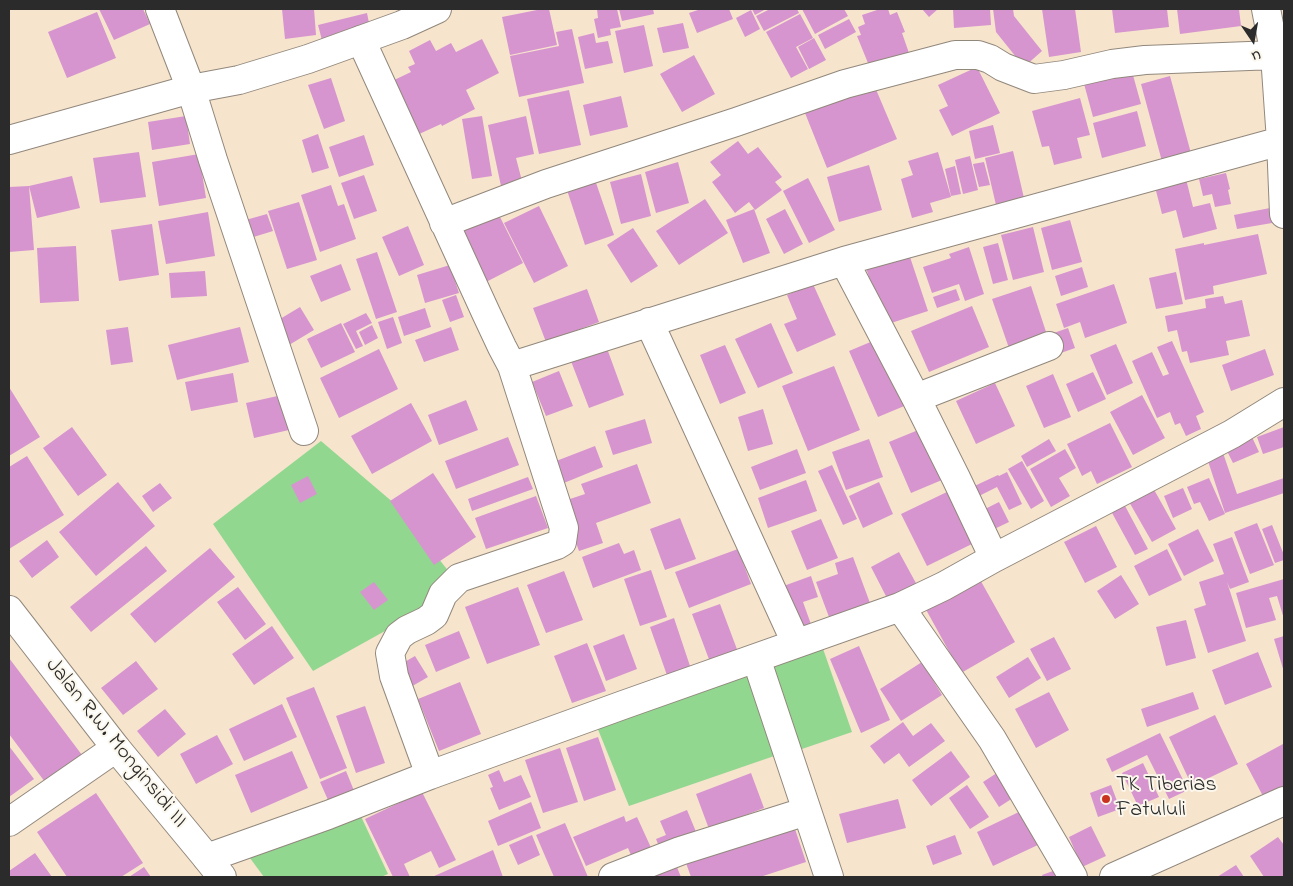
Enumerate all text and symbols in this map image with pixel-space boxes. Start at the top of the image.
north arrow [1228,15,1278,65]
text: U [1250,44,1263,66]
street label: Jalan R.W. Monginsidi III [38,654,192,834]
place label: TK Tiberias Fatululi [1116,773,1217,824]
marker: TK Tiberias Fatululi [1100,793,1112,805]

